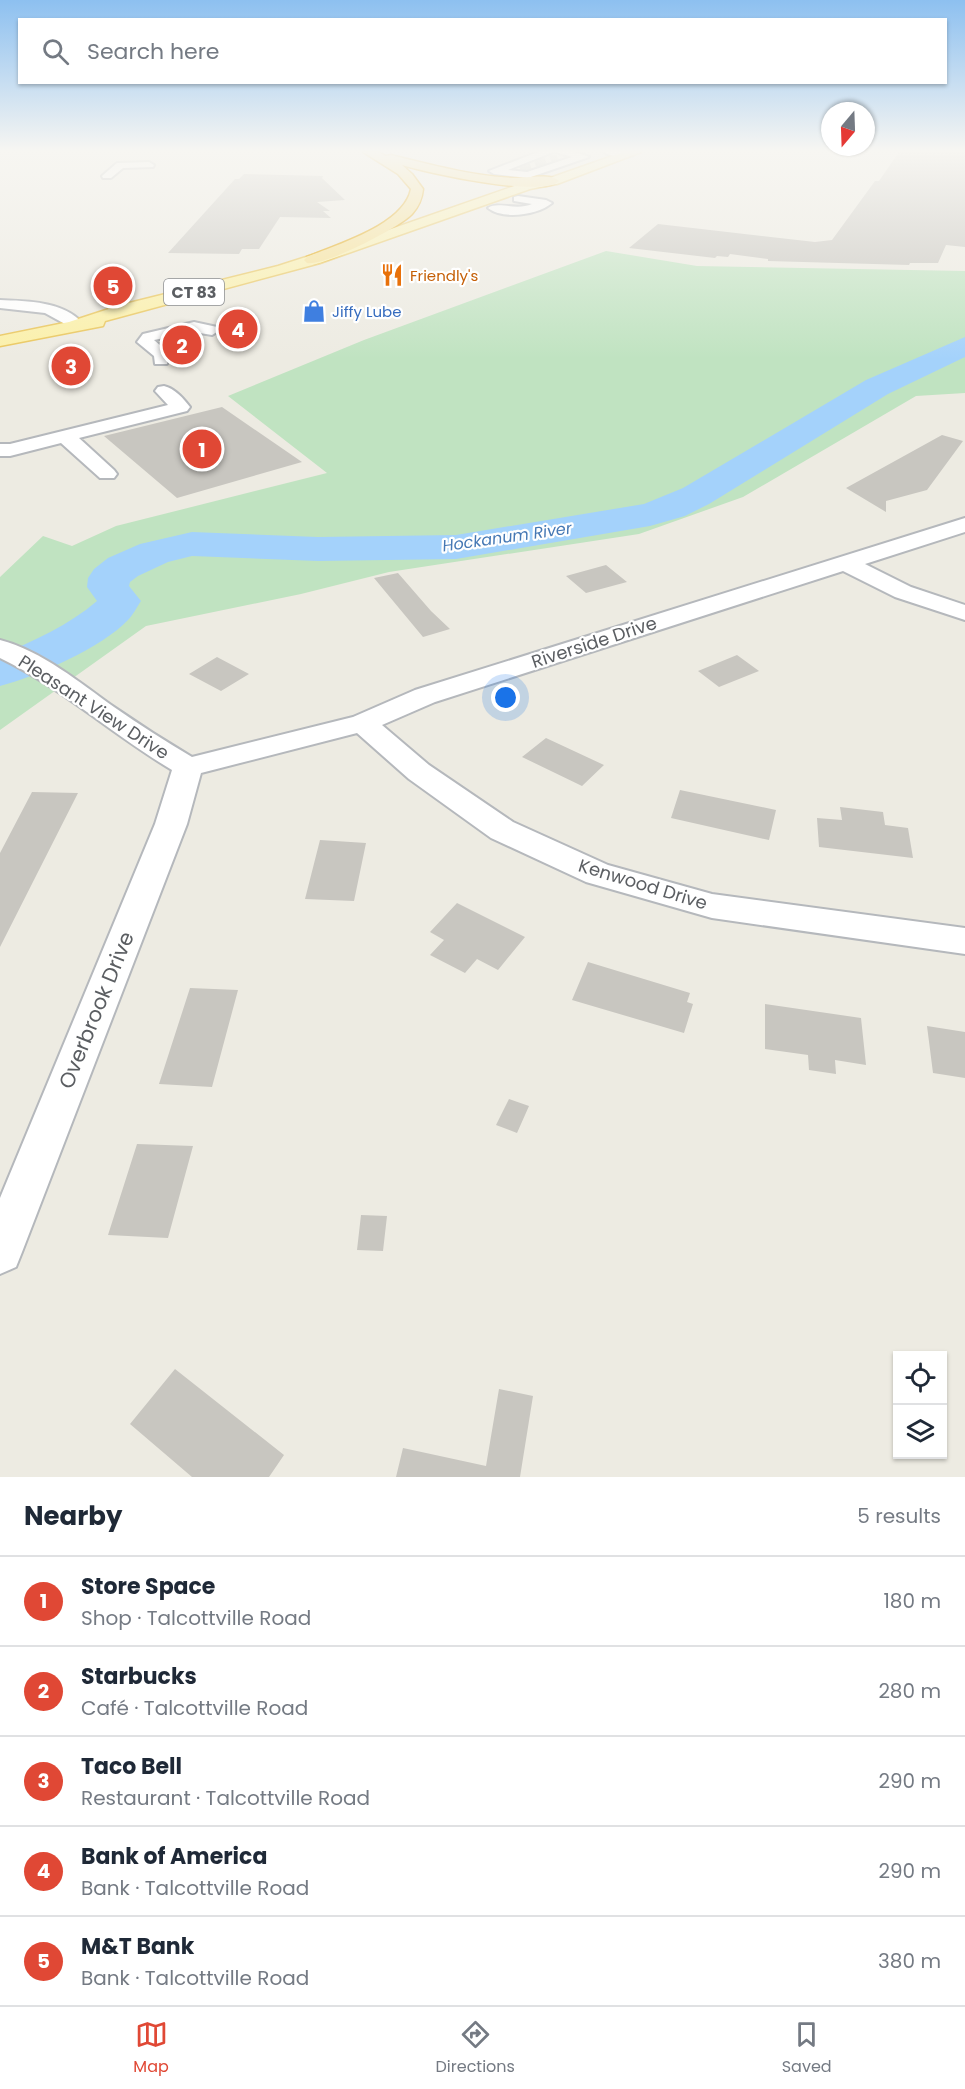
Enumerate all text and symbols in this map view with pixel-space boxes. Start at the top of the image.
search box [18,18,947,84]
icon: search [39,35,72,68]
text: Search here [87,36,220,67]
north arrow [821,102,875,156]
restaurant icon: Friendly's [379,262,405,288]
pin: 5 [94,264,132,308]
place label: Friendly's [410,265,478,286]
road number: CT 83 [164,279,224,305]
shop icon: Jiffy Lube [301,298,327,324]
place label: Jiffy Lube [332,301,401,322]
pin: 4 [218,306,258,352]
pin: 2 [162,322,201,368]
pin: 3 [52,344,90,388]
pin: 1 [182,426,222,472]
water label: Hockanum River [441,516,574,557]
street label: Riverside Drive [528,610,660,674]
street label: Pleasant View Drive [14,649,174,765]
your location [491,683,520,712]
street label: Kenwood Drive [576,853,710,915]
street label: Overbrook Drive [51,927,141,1093]
map controls [893,1351,947,1459]
button: locate [893,1351,947,1405]
button: layers [893,1405,947,1459]
text: Nearby [24,1498,122,1534]
text: 5 results [857,1502,941,1530]
text: Store Space [81,1571,215,1602]
text: 1 [40,1587,47,1615]
text: 180 m [883,1587,941,1615]
text: Shop · Talcottville Road [81,1604,311,1632]
text: Starbucks [81,1661,197,1692]
text: 2 [38,1677,49,1705]
text: 280 m [878,1677,941,1705]
text: Café · Talcottville Road [81,1694,308,1722]
text: Taco Bell [81,1751,182,1782]
text: 3 [37,1767,50,1795]
text: 290 m [878,1767,941,1795]
text: Restaurant · Talcottville Road [81,1784,370,1812]
text: Bank of America [81,1841,267,1872]
text: 4 [37,1857,50,1885]
text: 290 m [878,1857,941,1885]
text: Bank · Talcottville Road [81,1874,309,1902]
text: M&T Bank [81,1931,194,1962]
text: 5 [37,1947,50,1975]
text: 380 m [878,1947,941,1975]
text: Bank · Talcottville Road [81,1964,309,1992]
tab: Map [133,2018,169,2079]
tab: Directions [436,2018,515,2079]
tab: Saved [782,2018,832,2079]

